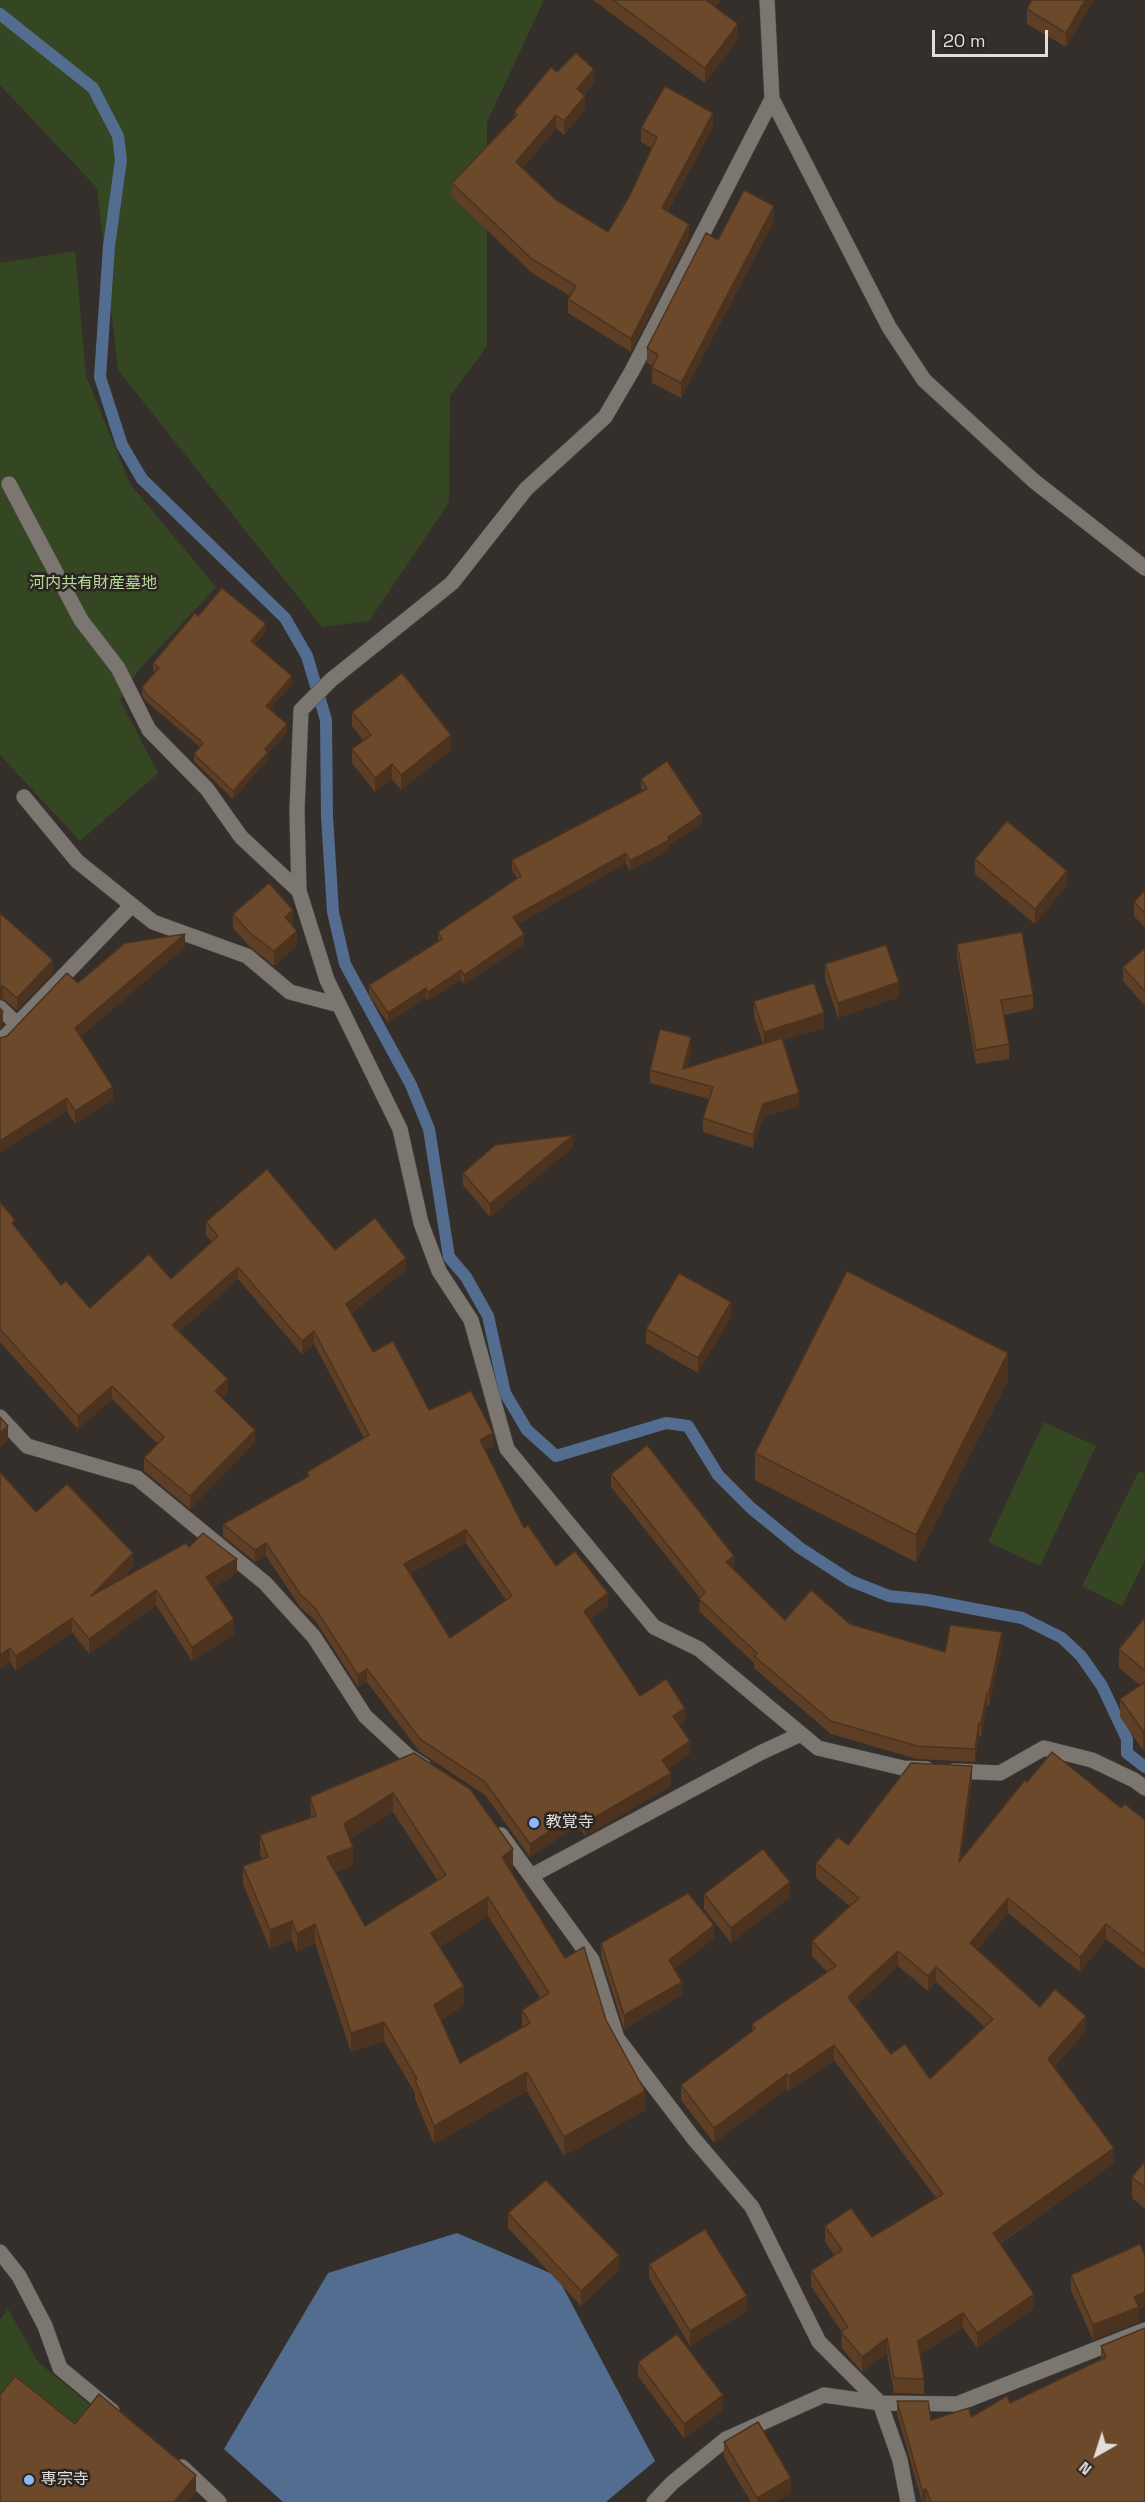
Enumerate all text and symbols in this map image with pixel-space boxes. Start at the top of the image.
scale bar [935,18,1050,56]
text: 20 m [943,29,986,52]
park label: 河内共有財産墓地 [29,574,157,594]
place label: 教覚寺 [546,1813,594,1833]
marker: 教覚寺 [527,1816,541,1830]
north arrow [1067,2424,1127,2484]
text: N [1075,2457,1096,2480]
place label: 専宗寺 [41,2470,89,2490]
marker: 専宗寺 [22,2473,36,2487]

